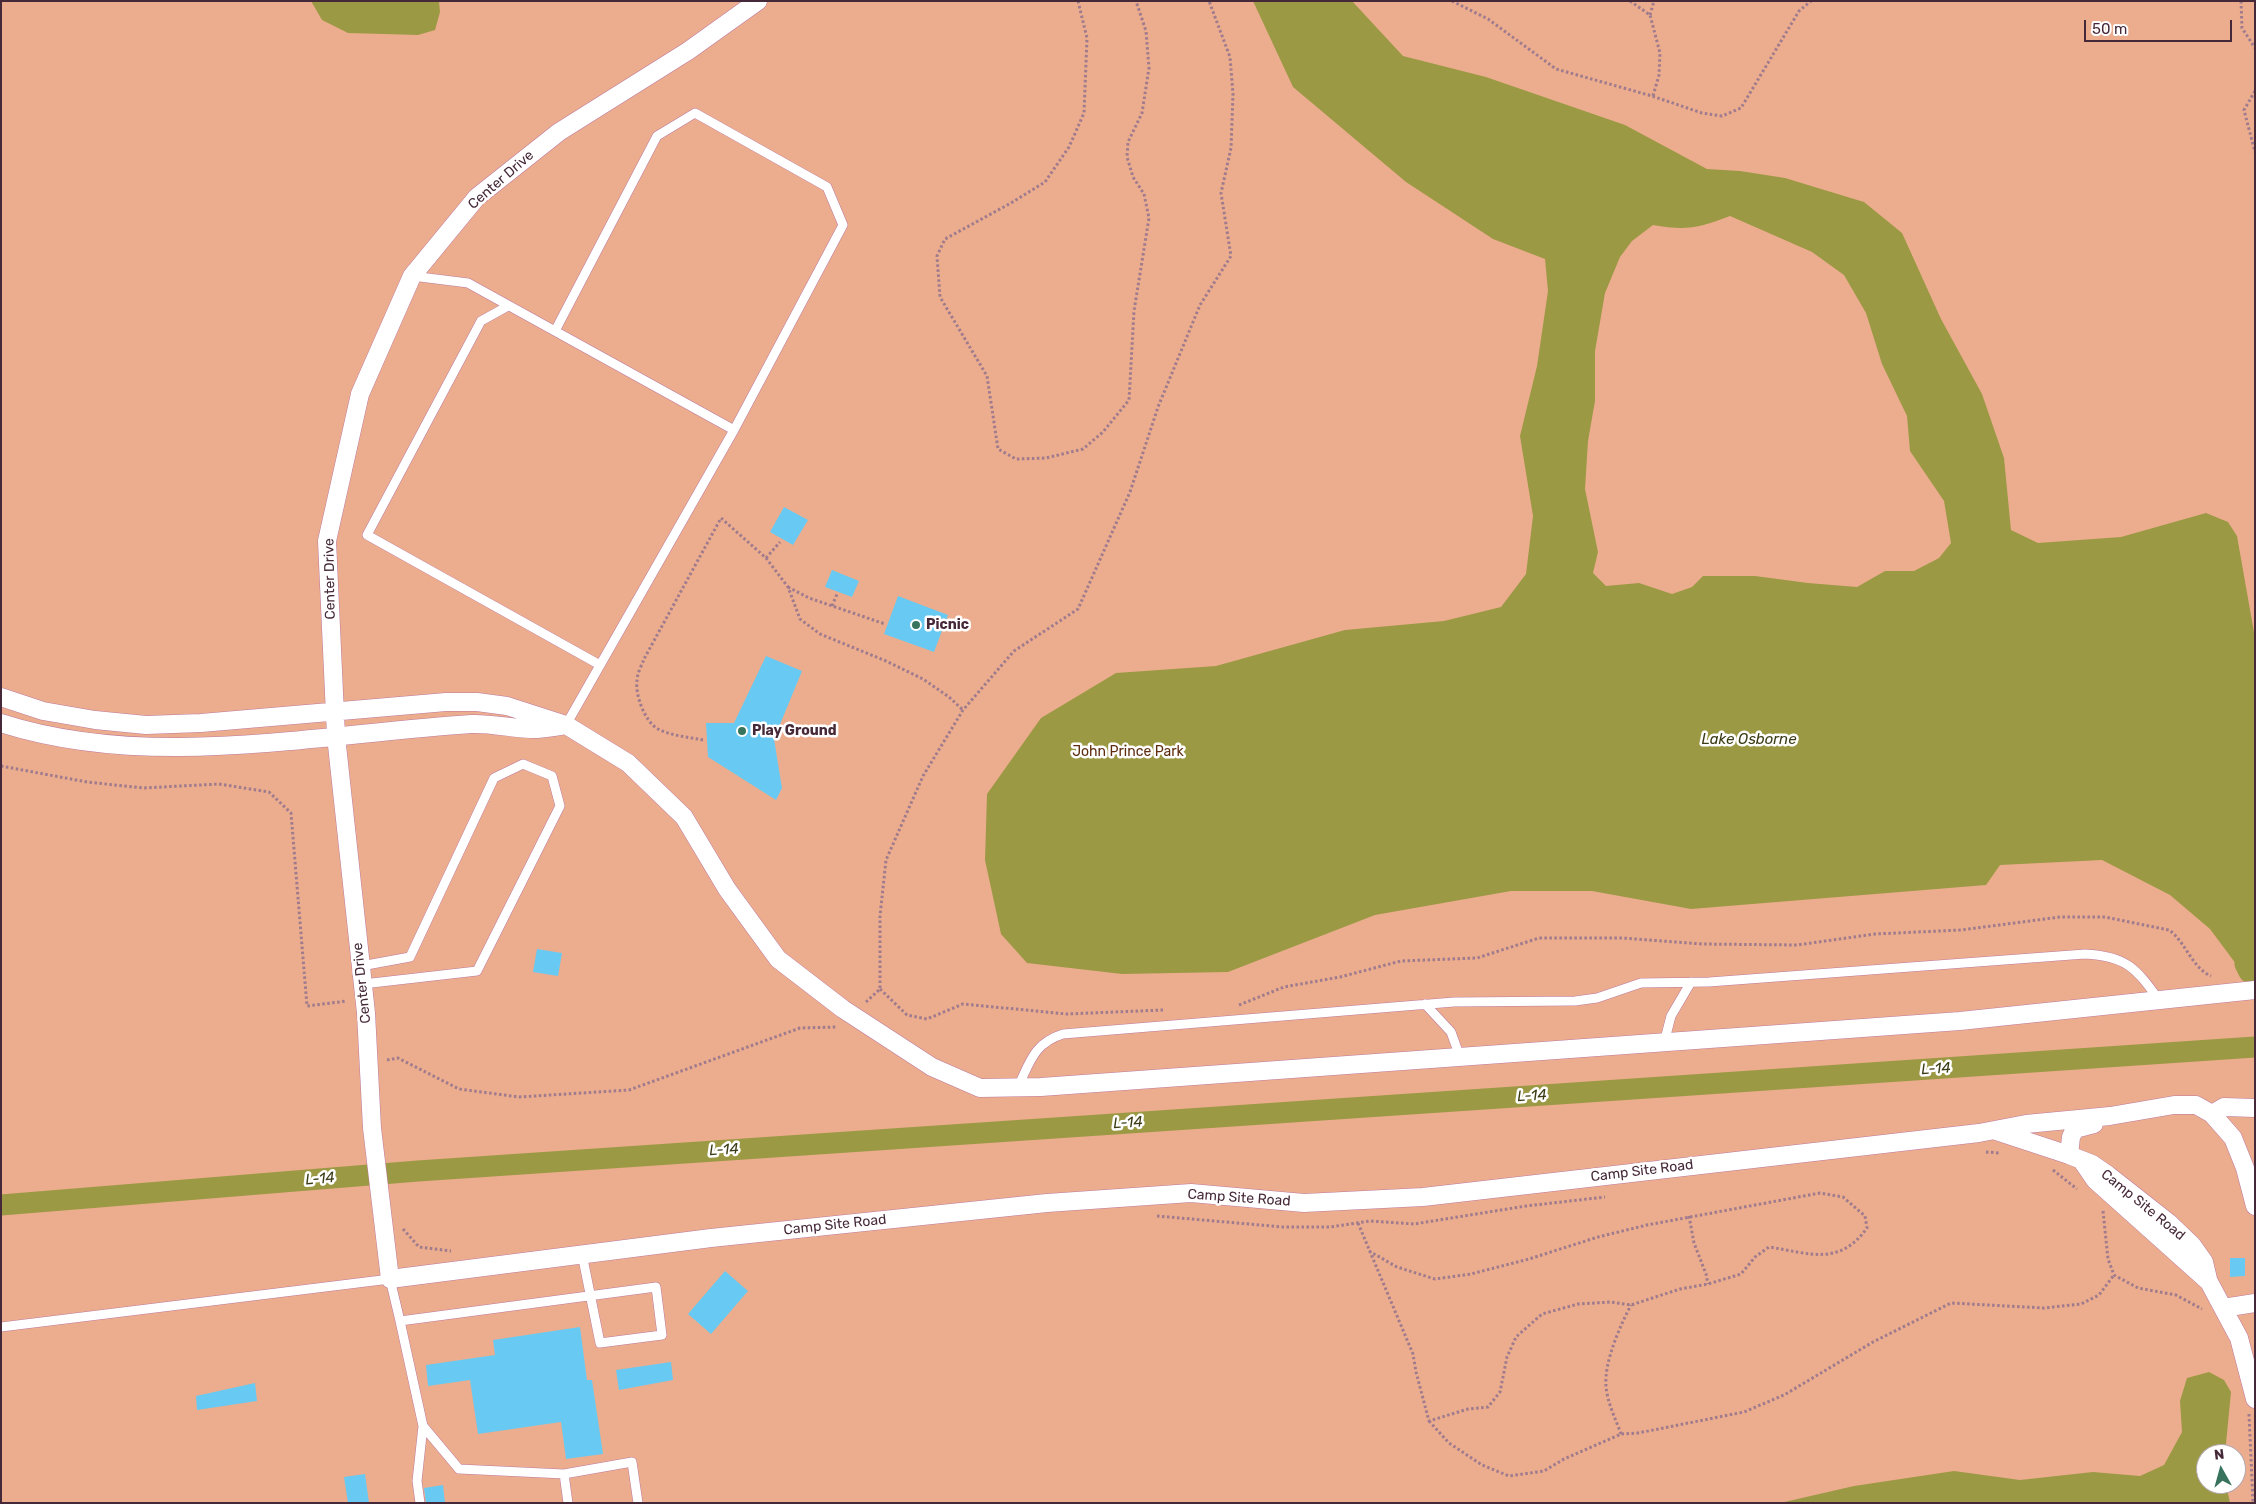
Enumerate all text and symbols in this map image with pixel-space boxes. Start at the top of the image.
scale bar [2086,10,2234,42]
text: 50 m [2092,20,2127,38]
street label: Center Drive [465,147,537,213]
street label: Center Drive [321,538,339,620]
place label: Picnic [926,617,969,633]
marker: Picnic [910,619,922,631]
place label: Play Ground [752,723,837,739]
marker: Play Ground [736,725,748,737]
water label: Lake Osborne [1701,731,1797,749]
park label: John Prince Park [1072,744,1184,760]
street label: Center Drive [349,942,375,1024]
water label: L-14 [1921,1059,1951,1079]
water label: L-14 [1517,1086,1547,1106]
water label: L-14 [1113,1113,1143,1133]
water label: L-14 [709,1140,739,1160]
street label: Camp Site Road [1590,1156,1694,1186]
street label: Camp Site Road [2098,1166,2188,1244]
water label: L-14 [305,1169,335,1189]
street label: Camp Site Road [1187,1186,1291,1210]
street label: Camp Site Road [783,1211,887,1239]
north arrow [2196,1444,2246,1494]
text: N [2213,1446,2225,1464]

